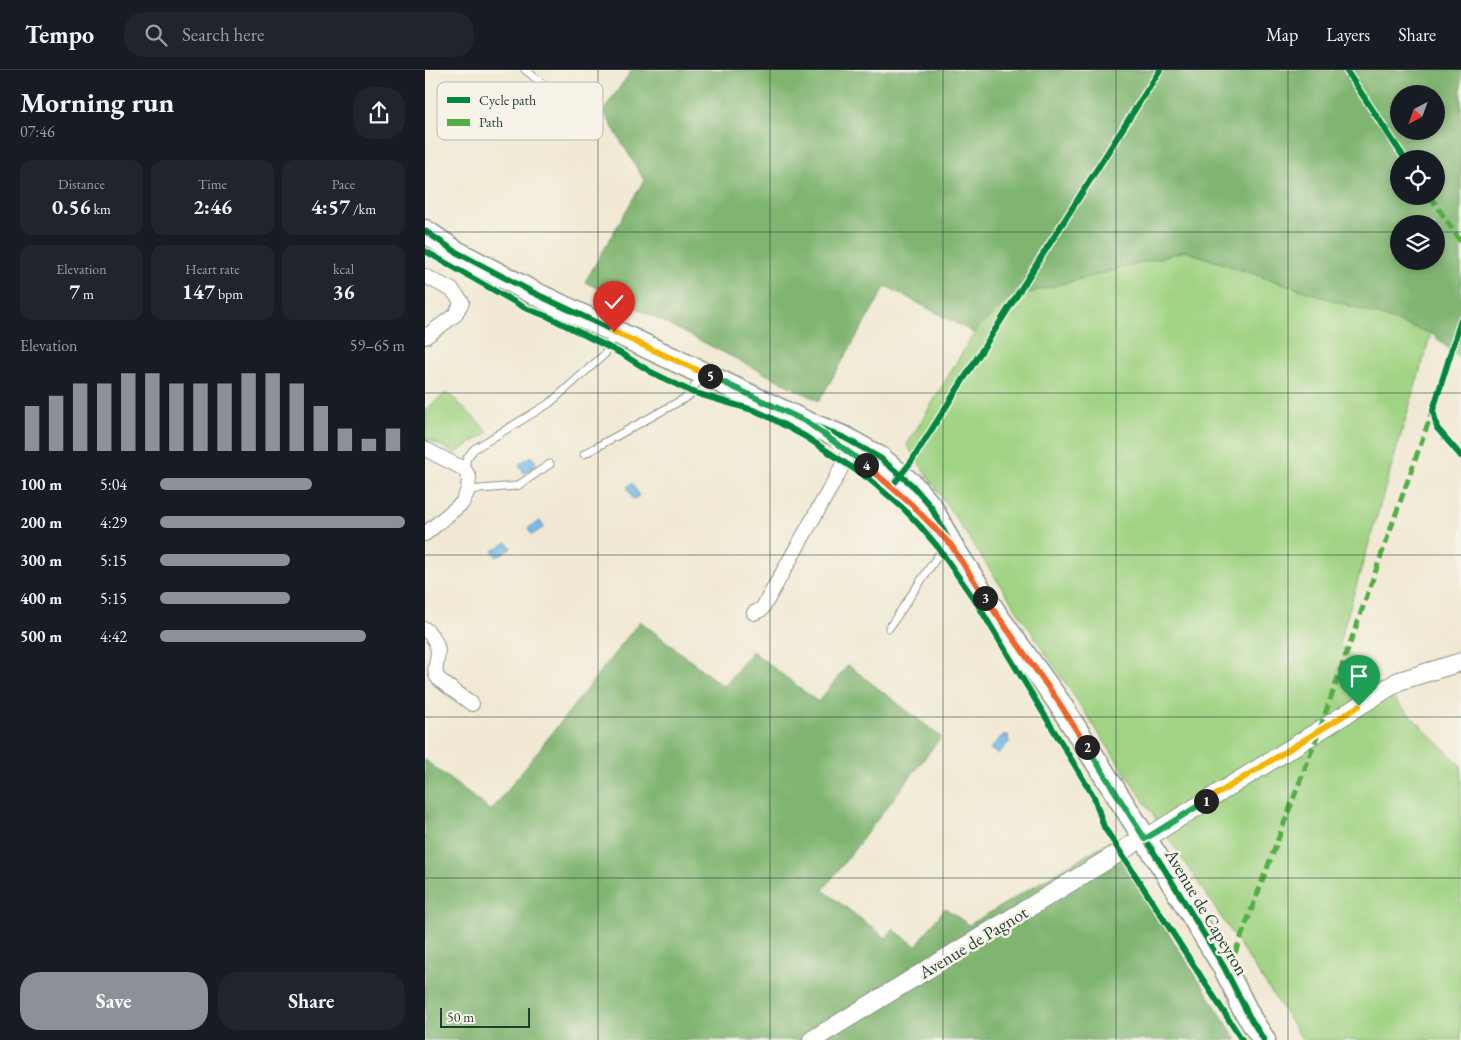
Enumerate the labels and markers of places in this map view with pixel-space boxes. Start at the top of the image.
pin [593,281,635,332]
pin: 5 [697,364,723,388]
pin: 4 [853,452,879,478]
pin: 3 [973,586,997,610]
pin [1338,655,1380,706]
pin: 2 [1075,734,1099,760]
pin: 1 [1193,788,1219,814]

